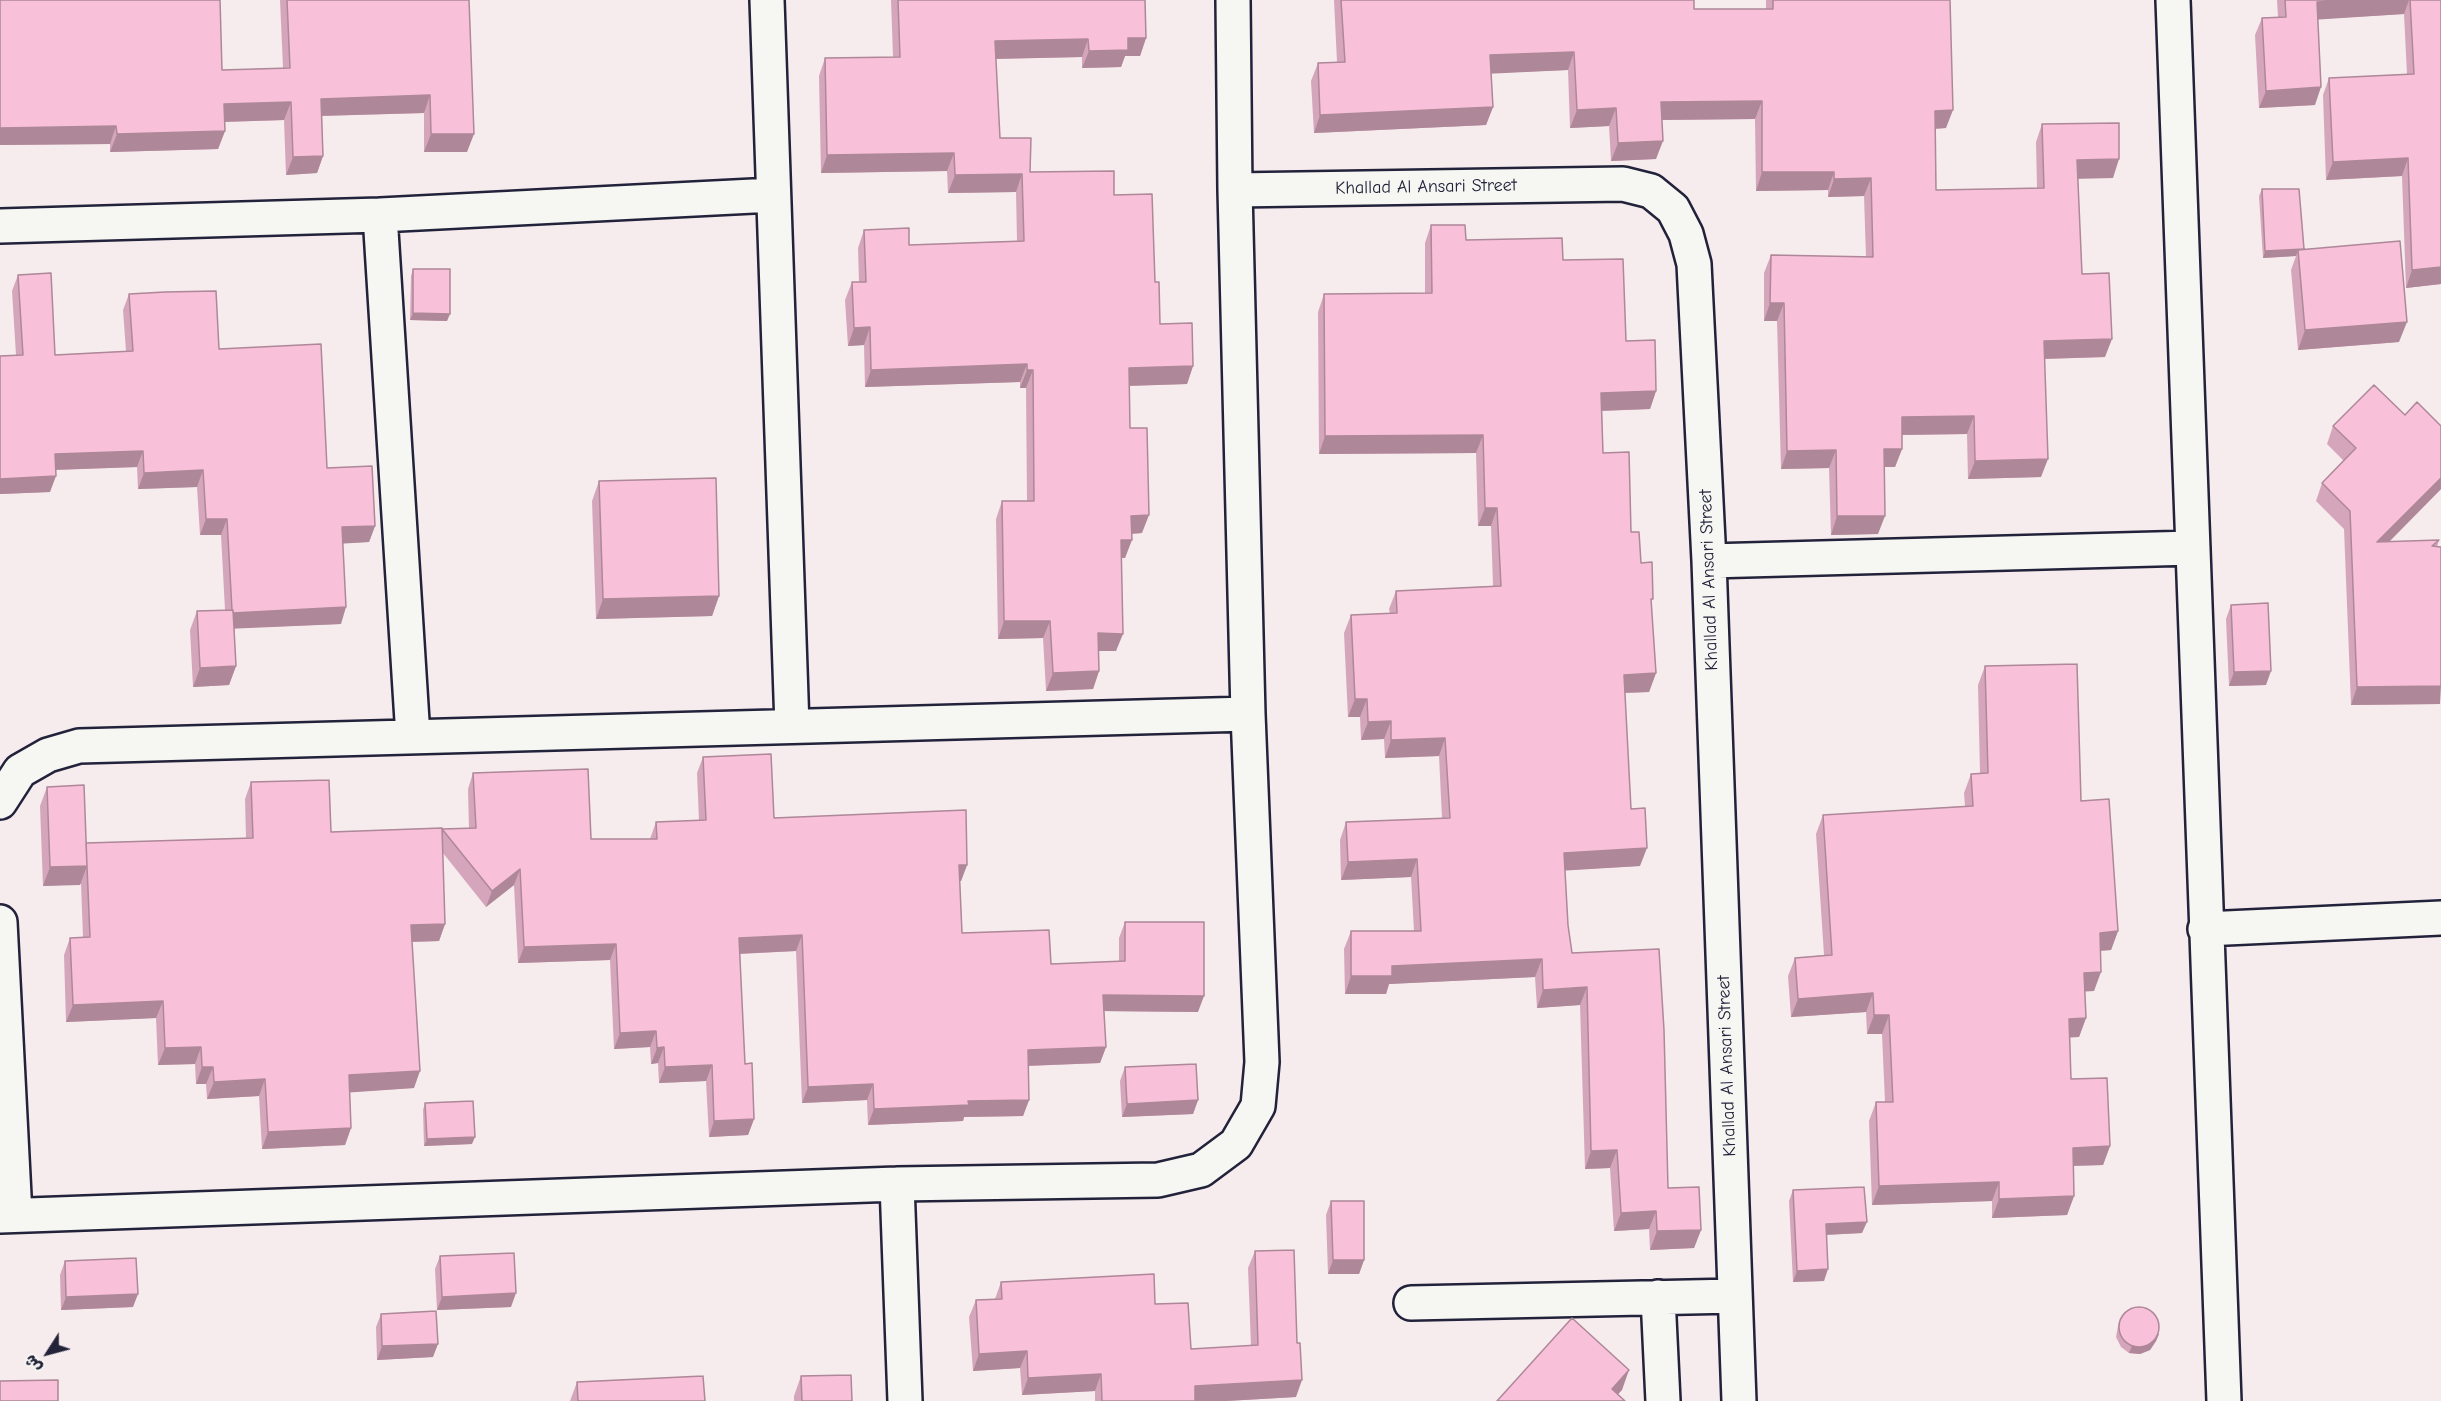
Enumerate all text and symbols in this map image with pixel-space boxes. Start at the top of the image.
street label: Khallad Al Ansari Street [1335,175,1517,199]
street label: Khallad Al Ansari Street [1695,489,1723,671]
street label: Khallad Al Ansari Street [1713,975,1741,1157]
north arrow [18,1323,78,1383]
text: ش [21,1351,46,1376]

